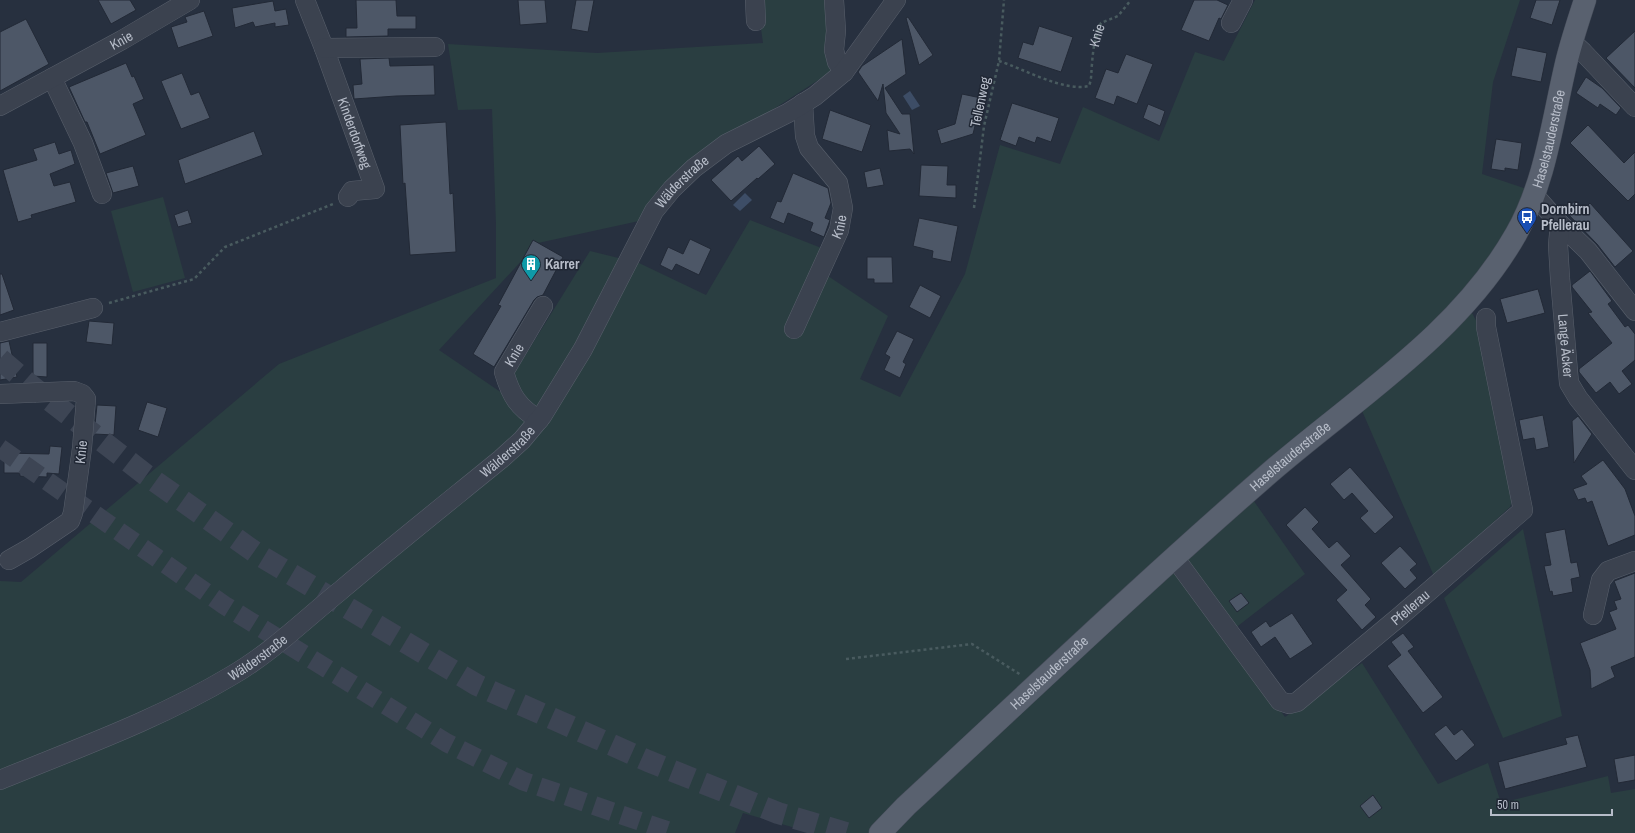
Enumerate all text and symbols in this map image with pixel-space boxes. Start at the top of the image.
street label: Knie [1085,21,1109,49]
street label: Knie [107,27,136,54]
street label: Tellenweg [966,75,994,129]
street label: Haselstauderstraße [1528,88,1569,190]
street label: Kinderdorfweg [334,95,376,172]
street label: Wälderstraße [651,151,712,212]
place label: Dornbirn Pfellerau [1541,200,1590,234]
bus stop icon: Dornbirn Pfellerau [1516,206,1538,234]
street label: Knie [827,214,851,242]
building icon: Karrer [520,253,542,281]
place label: Karrer [545,255,580,273]
street label: Lange Äcker [1554,313,1578,378]
street label: Knie [500,340,528,370]
street label: Haselstauderstraße [1246,417,1334,495]
street label: Wälderstraße [476,422,539,481]
street label: Knie [71,439,91,465]
street label: Pfellerau [1387,586,1433,629]
street label: Wälderstraße [225,630,291,685]
street label: Haselstauderstraße [1006,632,1092,714]
scale bar [1491,791,1612,817]
text: 50 m [1497,797,1519,813]

